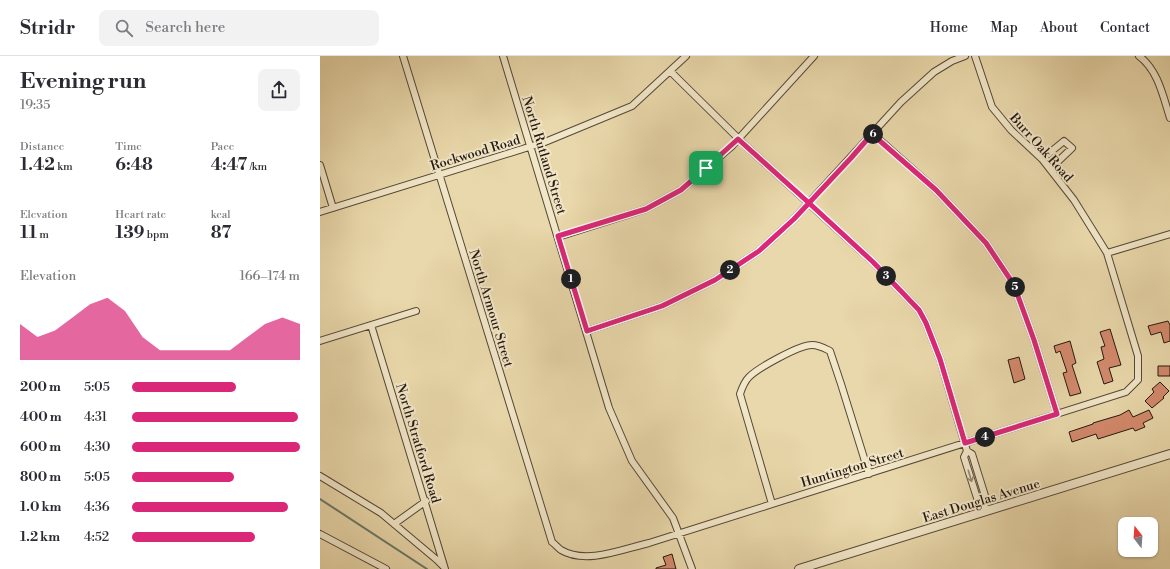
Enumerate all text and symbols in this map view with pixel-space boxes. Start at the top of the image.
search box [99,10,379,46]
text: Stridr [20,16,75,40]
icon: search [113,17,135,39]
text: Search here [145,18,225,37]
text: Home [930,19,968,37]
text: Map [990,19,1018,37]
text: About [1040,19,1078,37]
text: Contact [1100,19,1150,37]
text: Evening run [20,68,146,95]
button: share [258,69,300,111]
street label: North Rutland Street [518,94,570,217]
text: 19:35 [20,97,50,113]
street label: Burr Oak Road [1006,109,1077,186]
pin: 6 [863,124,883,144]
text: 6 [870,127,876,141]
street label: Rockwood Road [428,132,523,174]
text: Distance [20,140,64,154]
text: Time [115,140,142,154]
text: Pace [211,140,234,154]
pin [689,151,723,185]
text: 1.42 [20,154,55,176]
text: 6:48 [115,154,153,176]
text: 4:47 [211,154,247,176]
icon: arrive [695,157,717,179]
text: km [55,160,73,174]
text: /km [247,160,267,174]
text: Elevation [20,208,68,222]
text: Heart rate [115,208,166,222]
text: kcal [211,208,231,222]
text: 11 [20,222,37,244]
text: 139 [115,222,144,244]
text: 87 [211,222,231,244]
text: m [37,228,49,242]
text: bpm [144,228,169,242]
street label: North Armour Street [465,247,517,370]
pin: 2 [720,260,740,280]
text: 2 [727,263,733,277]
pin: 3 [876,266,896,286]
text: Elevation [20,268,76,284]
text: 166–174 m [240,268,300,284]
pin: 1 [561,269,581,289]
text: 3 [883,269,889,283]
text: 1 [568,272,574,286]
pin: 5 [1005,277,1025,297]
text: 5 [1012,280,1018,294]
text: 200 m [20,379,61,395]
text: 5:05 [84,379,110,395]
street label: North Stratford Road [392,382,444,506]
text: 400 m [20,409,62,425]
text: 4:31 [84,409,107,425]
pin: 4 [975,427,995,447]
text: 4 [981,430,989,444]
text: 600 m [20,439,61,455]
text: 4:30 [84,439,110,455]
street label: Huntington Street [799,445,906,491]
text: 800 m [20,469,61,485]
text: 5:05 [84,469,110,485]
one-way arrow [967,469,974,482]
street label: East Douglas Avenue [921,475,1042,526]
text: 1.0 km [20,499,61,515]
text: 4:36 [84,499,110,515]
north arrow [1118,517,1158,557]
map controls [1118,517,1158,557]
text: 1.2 km [20,529,60,545]
text: 4:52 [84,529,109,545]

